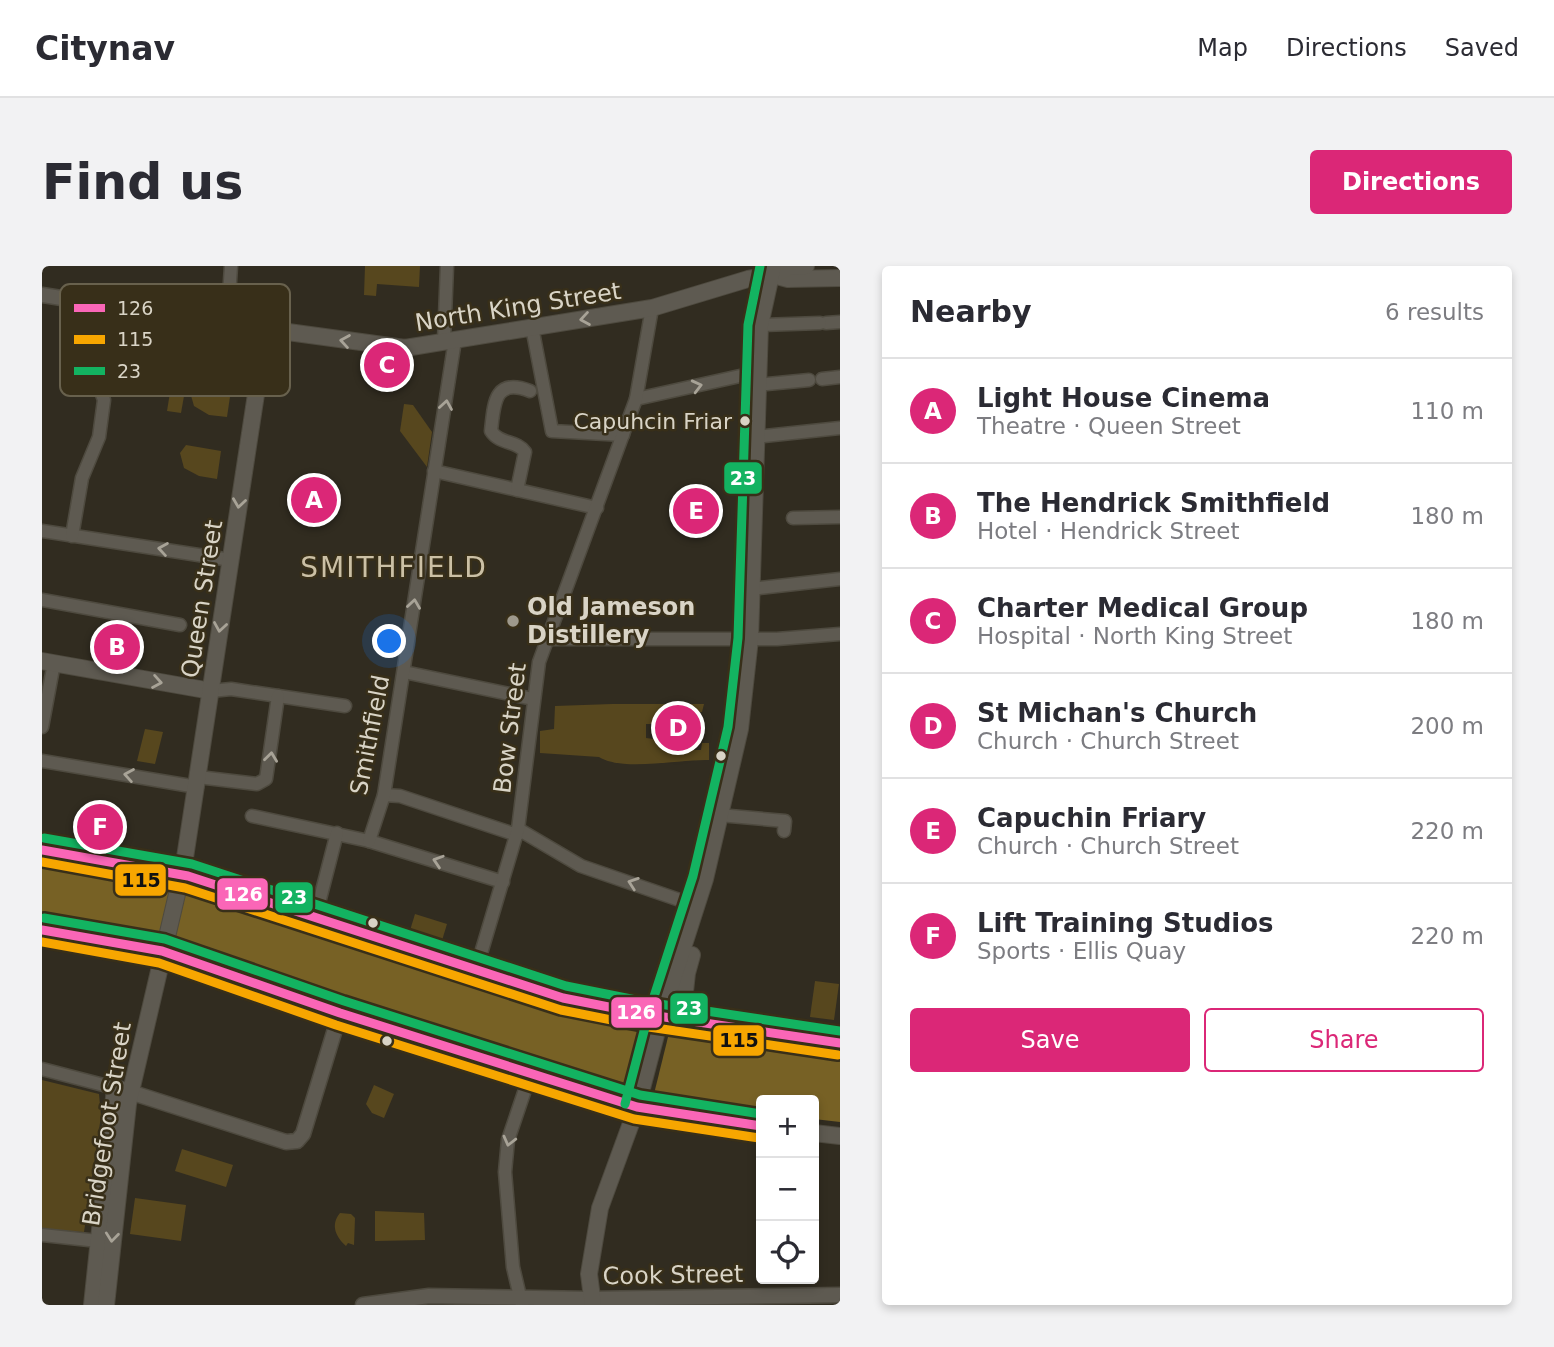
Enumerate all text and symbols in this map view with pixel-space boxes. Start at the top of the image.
text: Citynav [35,29,175,68]
text: Map [1197,34,1248,62]
text: Directions [1286,34,1407,62]
text: Saved [1445,34,1519,62]
button: Directions [1310,150,1512,214]
text: Find us [42,154,243,211]
street label: North King Street [413,277,623,337]
legend [60,284,290,396]
text: Nearby [910,294,1032,329]
text: 126 [117,297,153,319]
text: 6 results [1385,299,1484,325]
one-way arrow [579,311,591,326]
text: 115 [117,328,153,350]
one-way arrow [339,334,351,349]
pin: C [364,339,410,391]
text: 23 [117,360,141,382]
one-way arrow [691,380,703,394]
text: Light House Cinema [977,383,1270,413]
text: A [924,398,942,424]
text: 110 m [1410,398,1484,424]
one-way arrow [438,400,453,411]
place label: Capuhcin Friar [573,409,733,434]
text: Theatre · Queen Street [977,413,1241,439]
marker: Capuhcin Friar [738,414,752,428]
line badge: 23 [723,461,763,495]
text: 23 [730,467,756,489]
pin: A [291,474,337,526]
pin: E [673,485,719,537]
text: The Hendrick Smithfield [977,488,1330,518]
one-way arrow [232,497,247,509]
text: B [924,503,942,529]
text: 180 m [1410,503,1484,529]
street label: Queen Street [176,518,228,680]
text: Hotel · Hendrick Street [977,518,1240,544]
one-way arrow [157,542,169,557]
district label: SMITHFIELD [300,551,488,584]
place label: Old Jameson Distillery [527,593,695,649]
text: Charter Medical Group [977,593,1308,623]
one-way arrow [406,598,421,610]
text: C [925,608,941,634]
text: 180 m [1410,608,1484,634]
marker: Old Jameson Distillery [505,613,521,629]
pin: B [94,621,140,673]
one-way arrow [213,621,228,633]
text: Hospital · North King Street [977,623,1292,649]
your location [372,624,406,658]
street label: Bow Street [488,661,532,795]
street label: Smithfield [345,673,395,797]
one-way arrow [151,674,163,689]
text: St Michan's Church [977,698,1257,728]
pin: D [655,702,701,754]
text: D [923,713,943,739]
text: 200 m [1410,713,1484,739]
text: Church · Church Street [977,728,1239,754]
unlabelled marker [714,749,728,763]
one-way arrow [264,751,279,763]
one-way arrow [124,769,136,784]
pin: F [77,801,123,853]
text: Capuchin Friary [977,803,1206,833]
text: E [925,818,941,844]
text: 220 m [1410,818,1484,844]
text: Church · Church Street [977,833,1239,859]
one-way arrow [432,855,444,869]
line badge: 115 [114,863,167,897]
text: 115 [121,869,161,891]
line badge: 126 [216,877,269,911]
one-way arrow [627,877,639,891]
line badge: 23 [274,881,314,914]
text: 126 [223,883,263,905]
text: 23 [281,886,307,908]
text: Lift Training Studios [977,908,1274,938]
unlabelled marker [366,916,380,930]
text: F [925,923,941,949]
text: 220 m [1410,923,1484,949]
text: Sports · Ellis Quay [977,938,1186,964]
line badge: 23 [669,992,709,1025]
line badge: 126 [610,996,663,1029]
text: 23 [676,997,702,1019]
text: 126 [616,1001,656,1023]
button: Save [910,1008,1190,1072]
button: Share [1204,1008,1484,1072]
street label: Bridgefoot Street [77,1020,137,1228]
line badge: 115 [712,1024,765,1057]
text: 115 [719,1029,759,1051]
unlabelled marker [380,1034,394,1048]
map controls [756,1095,819,1284]
button: + [756,1095,819,1158]
one-way arrow [503,1134,517,1146]
button: − [756,1158,819,1221]
button: locate [756,1221,819,1284]
one-way arrow [105,1231,120,1243]
street label: Cook Street [602,1260,744,1290]

